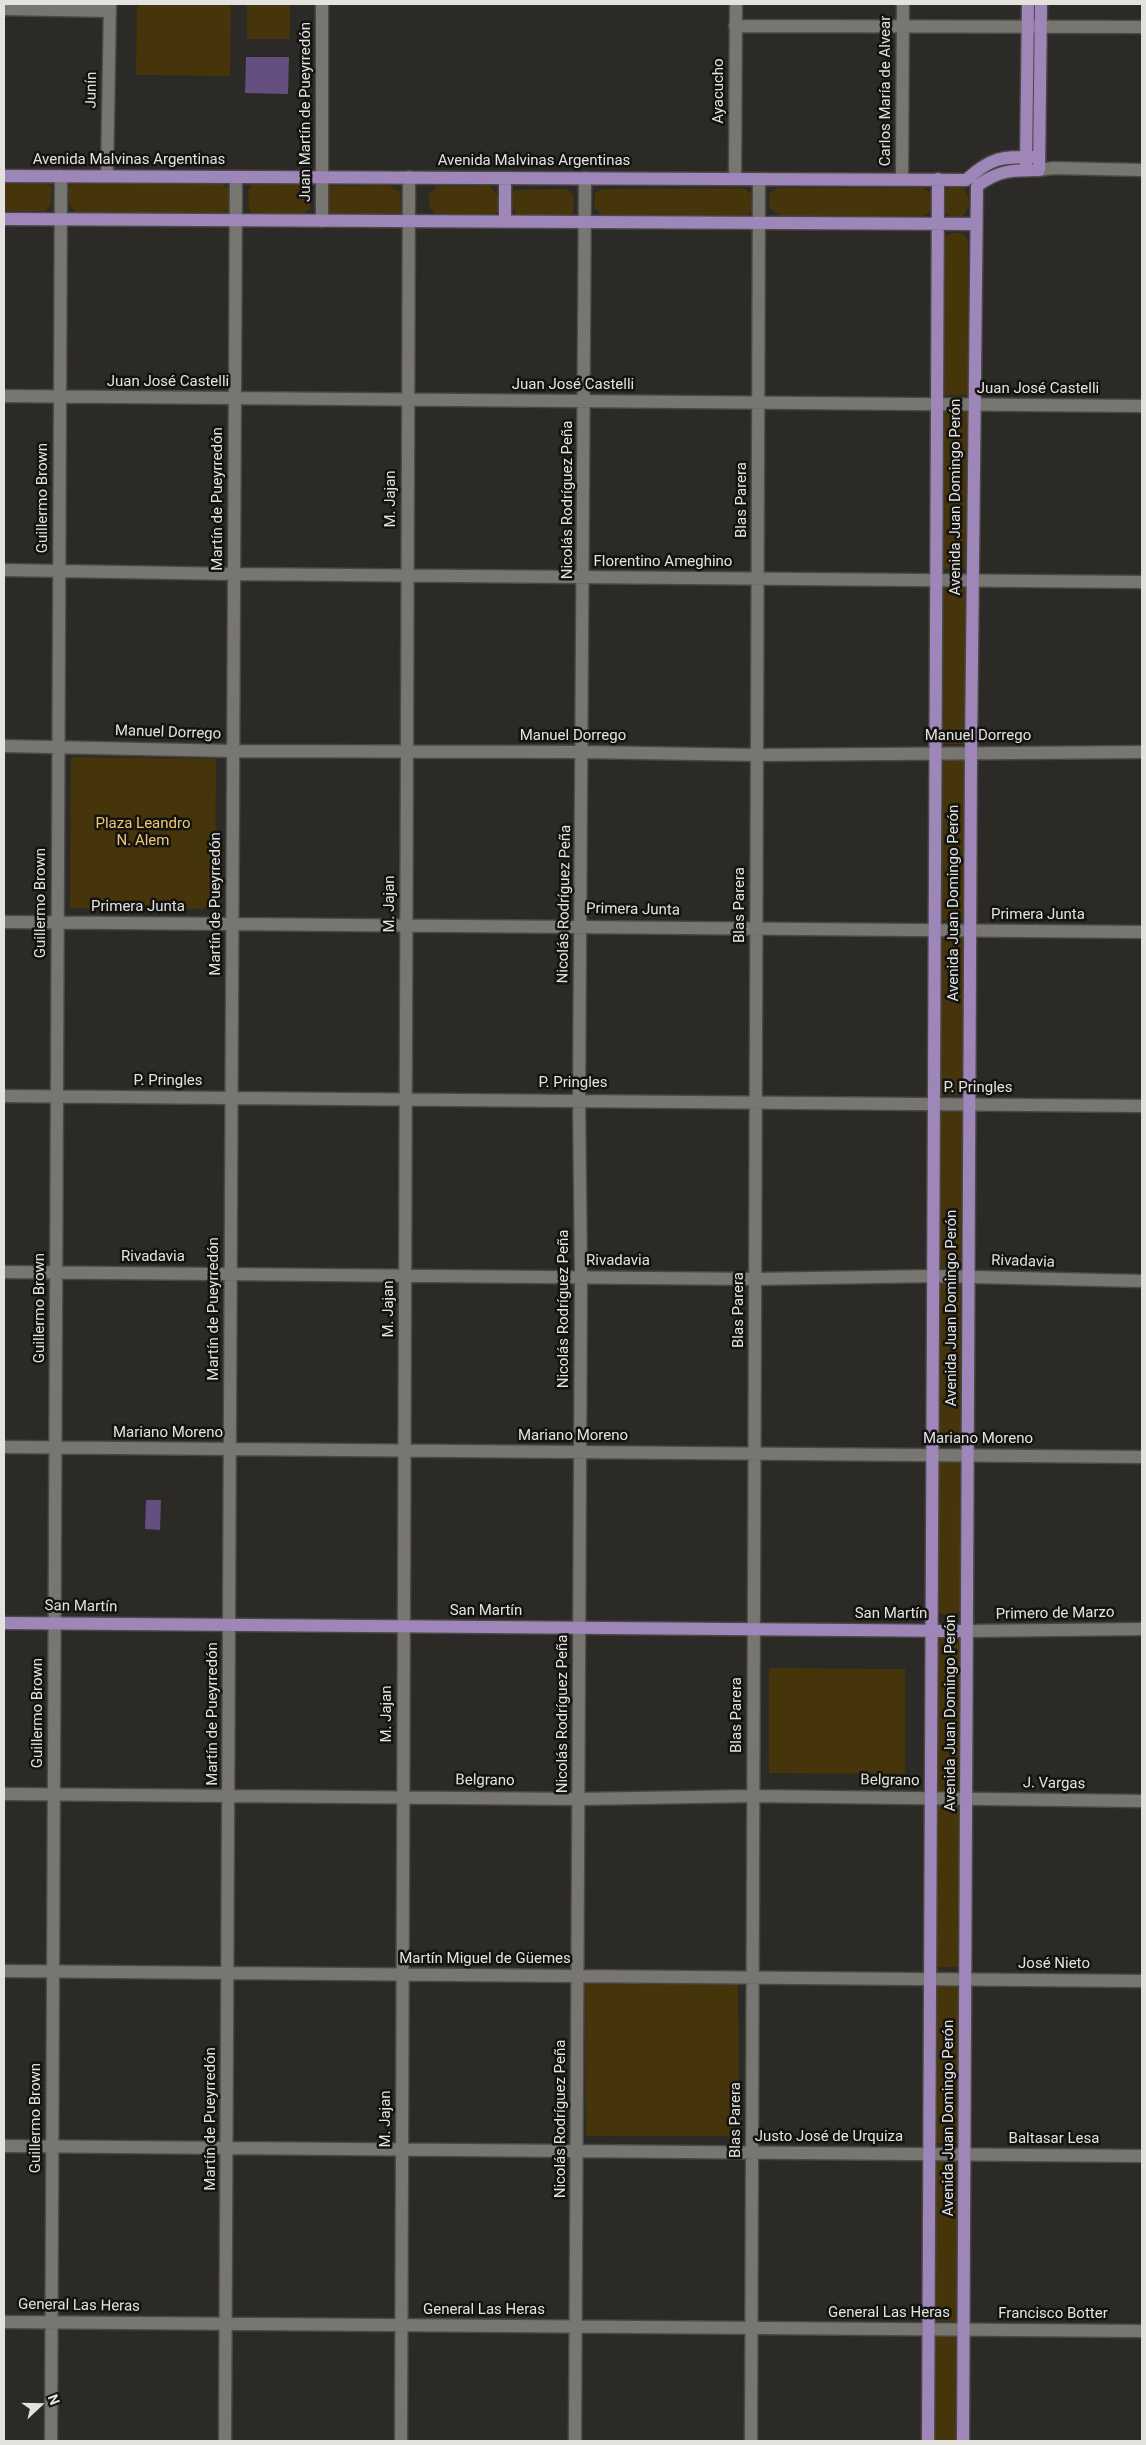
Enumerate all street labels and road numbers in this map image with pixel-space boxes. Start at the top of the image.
street label: Carlos María de Alvear [877,16,895,166]
street label: Juan Martín de Pueyrredón [297,22,315,202]
street label: Ayacucho [710,58,728,124]
street label: Junín [83,71,101,109]
street label: Avenida Malvinas Argentinas [33,151,225,169]
street label: Avenida Malvinas Argentinas [438,152,630,170]
street label: Juan José Castelli [107,373,229,391]
street label: Juan José Castelli [512,376,634,394]
street label: Juan José Castelli [977,380,1099,398]
street label: Avenida Juan Domingo Perón [947,399,965,595]
street label: Nicolás Rodríguez Peña [559,421,577,579]
street label: Martín de Pueyrredón [209,427,227,571]
street label: Guillermo Brown [34,443,52,553]
street label: Blas Parera [733,462,751,538]
street label: M. Jajan [382,470,400,528]
street label: Florentino Ameghino [594,553,732,571]
street label: Manuel Dorrego [114,722,222,744]
street label: Manuel Dorrego [520,727,626,745]
street label: Manuel Dorrego [925,727,1031,745]
street label: Avenida Juan Domingo Perón [945,805,963,1001]
street label: Nicolás Rodríguez Peña [555,825,575,983]
street label: Martín de Pueyrredón [207,832,225,976]
street label: Guillermo Brown [32,848,50,958]
street label: Blas Parera [731,867,749,943]
street label: M. Jajan [381,875,399,933]
street label: Primera Junta [91,898,185,916]
street label: Primera Junta [586,900,680,920]
street label: Primera Junta [991,906,1085,924]
street label: P. Pringles [133,1072,203,1090]
street label: P. Pringles [538,1074,608,1092]
street label: P. Pringles [943,1079,1013,1097]
street label: Avenida Juan Domingo Perón [943,1210,961,1406]
street label: Nicolás Rodríguez Peña [555,1230,573,1388]
street label: Martín de Pueyrredón [205,1237,223,1381]
street label: Rivadavia [121,1248,185,1266]
street label: Rivadavia [586,1252,650,1270]
street label: Rivadavia [991,1252,1055,1272]
street label: Guillermo Brown [31,1253,49,1363]
street label: Blas Parera [730,1272,748,1348]
street label: M. Jajan [380,1280,398,1338]
street label: Mariano Moreno [113,1424,223,1442]
street label: Mariano Moreno [518,1427,628,1445]
street label: Mariano Moreno [923,1430,1033,1448]
street label: San Martín [45,1597,117,1617]
street label: San Martín [450,1602,522,1620]
street label: Primero de Marzo [995,1604,1115,1624]
street label: San Martín [855,1605,927,1623]
street label: Avenida Juan Domingo Perón [942,1615,960,1811]
street label: Nicolás Rodríguez Peña [554,1635,572,1793]
street label: Martín de Pueyrredón [204,1642,222,1786]
street label: Guillermo Brown [29,1658,47,1768]
street label: Blas Parera [728,1677,746,1753]
street label: M. Jajan [378,1685,396,1743]
street label: Belgrano [455,1771,515,1791]
street label: Belgrano [860,1771,920,1791]
street label: J. Vargas [1023,1774,1085,1794]
street label: Martín Miguel de Güemes [399,1950,571,1968]
street label: José Nieto [1018,1955,1090,1973]
street label: Avenida Juan Domingo Perón [940,2020,958,2216]
street label: Nicolás Rodríguez Peña [552,2040,570,2198]
street label: Martín de Pueyrredón [202,2047,220,2191]
street label: Guillermo Brown [27,2063,45,2173]
street label: Blas Parera [727,2082,745,2158]
street label: M. Jajan [377,2090,395,2148]
street label: Justo José de Urquiza [755,2128,903,2146]
street label: Baltasar Lesa [1009,2130,1099,2148]
street label: General Las Heras [18,2296,140,2316]
street label: General Las Heras [423,2301,545,2319]
street label: General Las Heras [828,2304,950,2322]
street label: Francisco Botter [998,2305,1108,2323]

